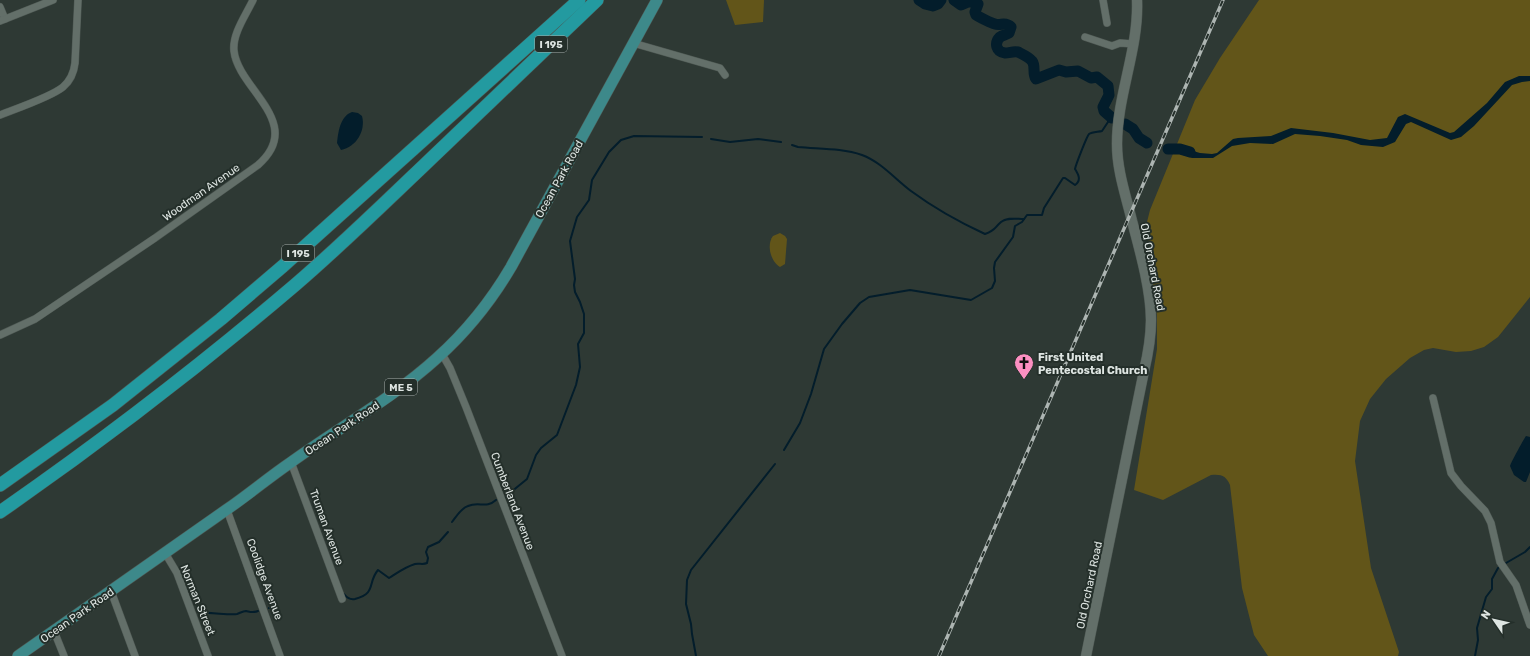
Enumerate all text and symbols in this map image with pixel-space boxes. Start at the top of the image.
road number: I 195 [535,36,567,52]
street label: Ocean Park Road [533,138,586,220]
street label: Woodman Avenue [160,161,242,224]
street label: Old Orchard Road [1138,222,1167,312]
road number: I 195 [282,245,314,261]
place label: First United Pentecostal Church [1038,351,1147,377]
church icon: First United Pentecostal Church [1013,352,1035,380]
road number: ME 5 [385,379,417,395]
street label: Ocean Park Road [303,399,382,458]
street label: Cumberland Avenue [488,451,537,552]
street label: Truman Avenue [307,487,346,567]
street label: Coolidge Avenue [244,537,285,622]
street label: Old Orchard Road [1074,540,1105,630]
street label: Norman Street [177,563,218,638]
street label: Ocean Park Road [38,585,117,646]
north arrow [1474,600,1514,640]
text: N [1479,608,1494,622]

